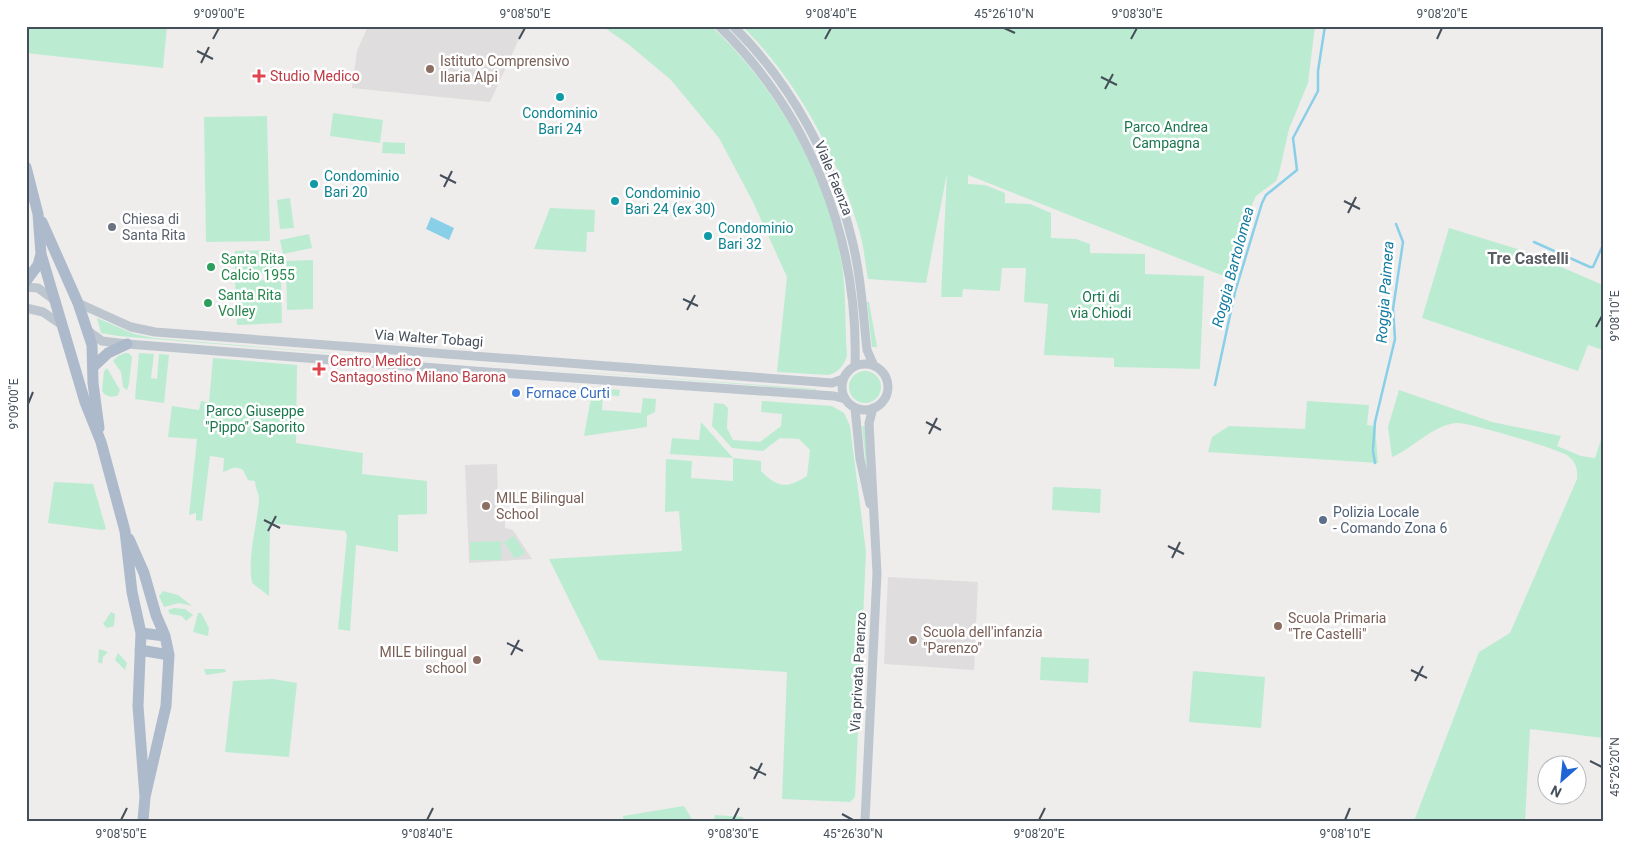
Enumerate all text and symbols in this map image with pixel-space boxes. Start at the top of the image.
text: 9°09'00"E [194,7,245,21]
text: 9°08'50"E [500,7,551,21]
text: 9°08'40"E [806,7,857,21]
text: 45°26'10"N [974,7,1034,21]
text: 9°08'30"E [1112,7,1163,21]
text: 9°08'20"E [1417,7,1468,21]
place label: Istituto Comprensivo Ilaria Alpi [440,53,570,85]
marker: Istituto Comprensivo Ilaria Alpi [424,63,436,75]
place label: Studio Medico [270,68,360,84]
marker: Studio Medico [252,69,266,83]
marker: Condominio Bari 24 [554,91,566,103]
place label: Condominio Bari 24 [522,105,598,137]
park label: Parco Andrea Campagna [1124,119,1208,151]
street label: Viale Faenza [812,138,856,218]
place label: Condominio Bari 20 [324,168,400,200]
marker: Condominio Bari 20 [308,178,320,190]
place label: Condominio Bari 24 (ex 30) [625,185,715,218]
marker: Condominio Bari 24 (ex 30) [609,195,621,207]
water label: Roggia Bartolomea [1208,205,1258,329]
place label: Chiesa di Santa Rita [122,211,186,243]
place label: Condominio Bari 32 [718,220,794,252]
marker: Chiesa di Santa Rita [106,221,118,233]
marker: Condominio Bari 32 [702,230,714,242]
water label: Roggia Paimera [1372,240,1398,344]
district label: Tre Castelli [1487,249,1569,268]
place label: Santa Rita Calcio 1955 [221,251,295,283]
marker: Santa Rita Calcio 1955 [205,261,217,273]
place label: Santa Rita Volley [218,287,282,319]
park label: Orti di via Chiodi [1071,289,1131,321]
text: 9°08'10"E [1608,290,1622,341]
marker: Santa Rita Volley [202,297,214,309]
street label: Via Walter Tobagi [374,326,484,350]
place label: Centro Medico Santagostino Milano Barona [330,353,506,385]
marker: Centro Medico Santagostino Milano Barona [312,362,326,376]
text: 9°09'00"E [7,378,21,429]
place label: Fornace Curti [526,385,610,401]
marker: Fornace Curti [510,387,522,399]
park label: Parco Giuseppe "Pippo" Saporito [205,403,305,435]
place label: MILE Bilingual School [496,490,584,522]
marker: MILE Bilingual School [480,500,492,512]
place label: Polizia Locale - Comando Zona 6 [1333,504,1447,536]
marker: Polizia Locale - Comando Zona 6 [1317,514,1329,526]
place label: Scuola Primaria "Tre Castelli" [1288,610,1386,642]
street label: Via privata Parenzo [847,611,869,733]
marker: Scuola Primaria "Tre Castelli" [1272,620,1284,632]
place label: Scuola dell'infanzia "Parenzo" [923,624,1043,656]
marker: Scuola dell'infanzia "Parenzo" [907,634,919,646]
place label: MILE bilingual school [380,644,467,676]
marker: MILE bilingual school [471,654,483,666]
text: 45°26'20"N [1608,737,1622,797]
north arrow [1536,754,1586,804]
text: N [1548,782,1564,801]
text: 9°08'50"E [96,827,147,841]
text: 9°08'40"E [402,827,453,841]
text: 9°08'30"E [708,827,759,841]
text: 45°26'30"N [823,827,883,841]
text: 9°08'20"E [1014,827,1065,841]
text: 9°08'10"E [1320,827,1371,841]

